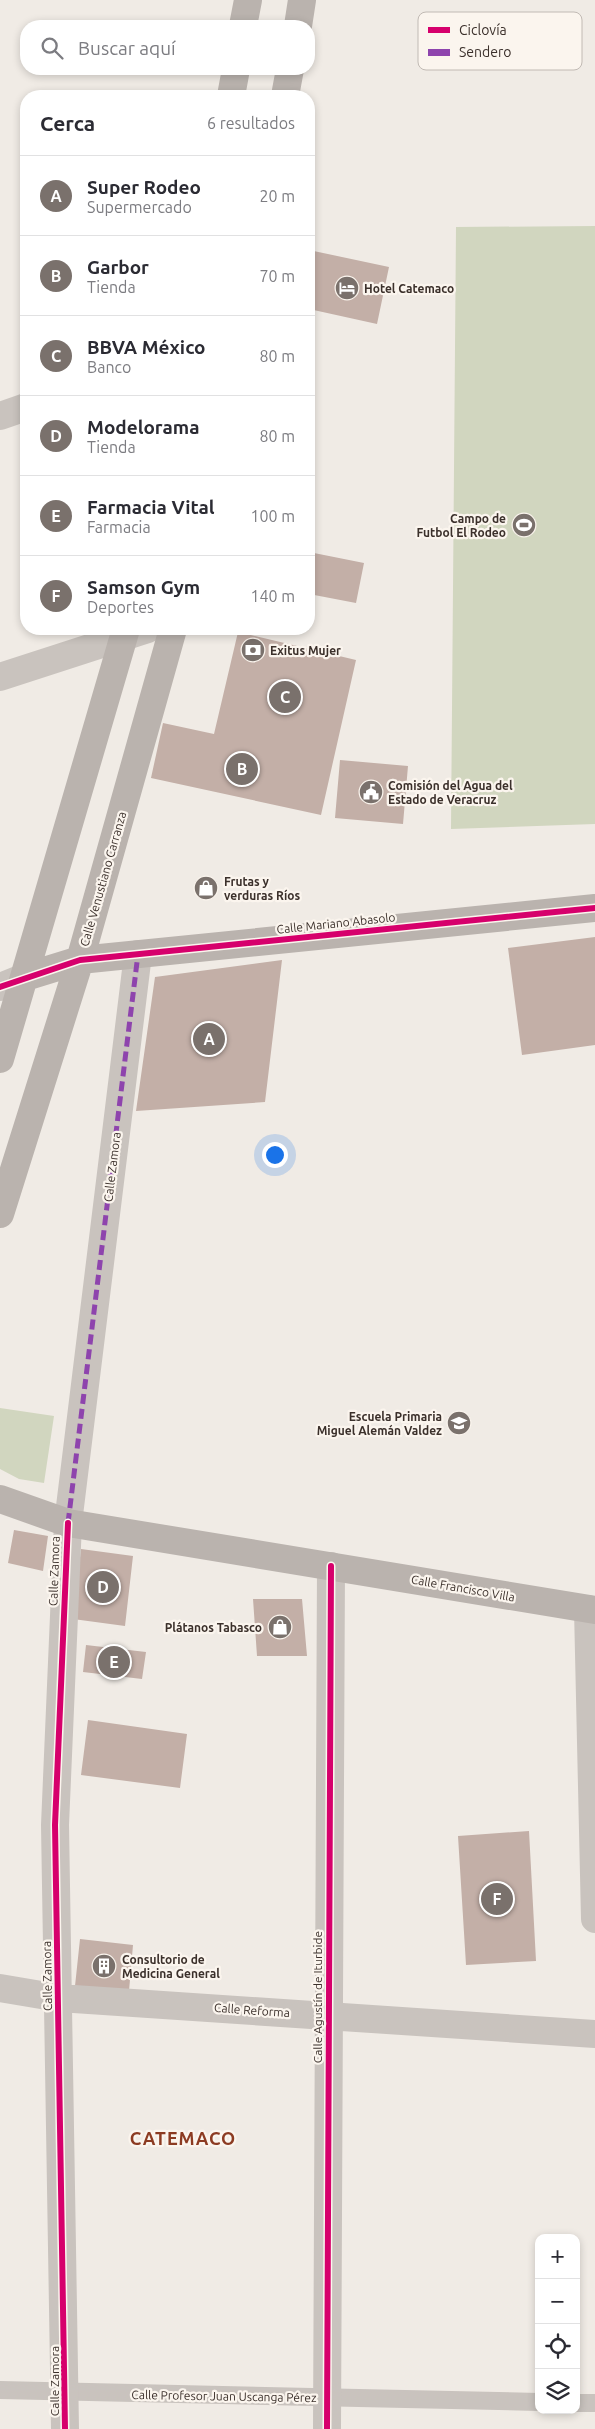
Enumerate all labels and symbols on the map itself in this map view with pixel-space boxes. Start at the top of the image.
legend [418,12,582,70]
text: Ciclovía [459,22,507,38]
text: Sendero [459,44,511,60]
hotel icon: Hotel Catemaco [334,275,360,301]
place label: Hotel Catemaco [364,282,454,295]
place label: Campo de Futbol El Rodeo [417,512,506,539]
sports icon: Campo de Futbol El Rodeo [511,512,537,538]
bank icon: Exitus Mujer [240,637,266,663]
place label: Exitus Mujer [270,644,341,657]
pin: C [269,678,301,716]
pin: B [226,750,258,788]
public building icon: Comisión del Agua del Estado de Veracruz [358,779,384,805]
place label: Comisión del Agua del Estado de Veracruz [388,779,513,806]
street label: Calle Venustiano Carranza [78,810,128,948]
shop icon: Frutas y verduras Ríos [193,875,219,901]
place label: Frutas y verduras Ríos [224,875,301,902]
street label: Calle Mariano Abasolo [276,910,396,936]
pin: A [193,1020,225,1058]
street label: Calle Zamora [101,1131,123,1203]
your location [262,1142,288,1168]
place label: Escuela Primaria Miguel Alemán Valdez [317,1410,442,1437]
school or university icon: Escuela Primaria Miguel Alemán Valdez [446,1410,472,1436]
street label: Calle Zamora [46,1536,62,1606]
pin: D [87,1568,119,1606]
street label: Calle Francisco Villa [410,1572,516,1604]
shop icon: Plátanos Tabasco [267,1614,293,1640]
place label: Plátanos Tabasco [165,1621,262,1634]
pin: E [98,1643,130,1681]
pin: F [481,1880,513,1918]
street label: Calle Agustín de Iturbide [311,1931,324,2063]
street label: Calle Zamora [40,1941,54,2011]
building icon: Consultorio de Medicina General [91,1953,117,1979]
place label: Consultorio de Medicina General [122,1953,220,1980]
street label: Calle Reforma [214,2001,290,2019]
district label: CATEMACO [130,2128,236,2148]
street label: Calle Zamora [48,2346,61,2416]
street label: Calle Profesor Juan Uscanga Pérez [131,2388,317,2404]

